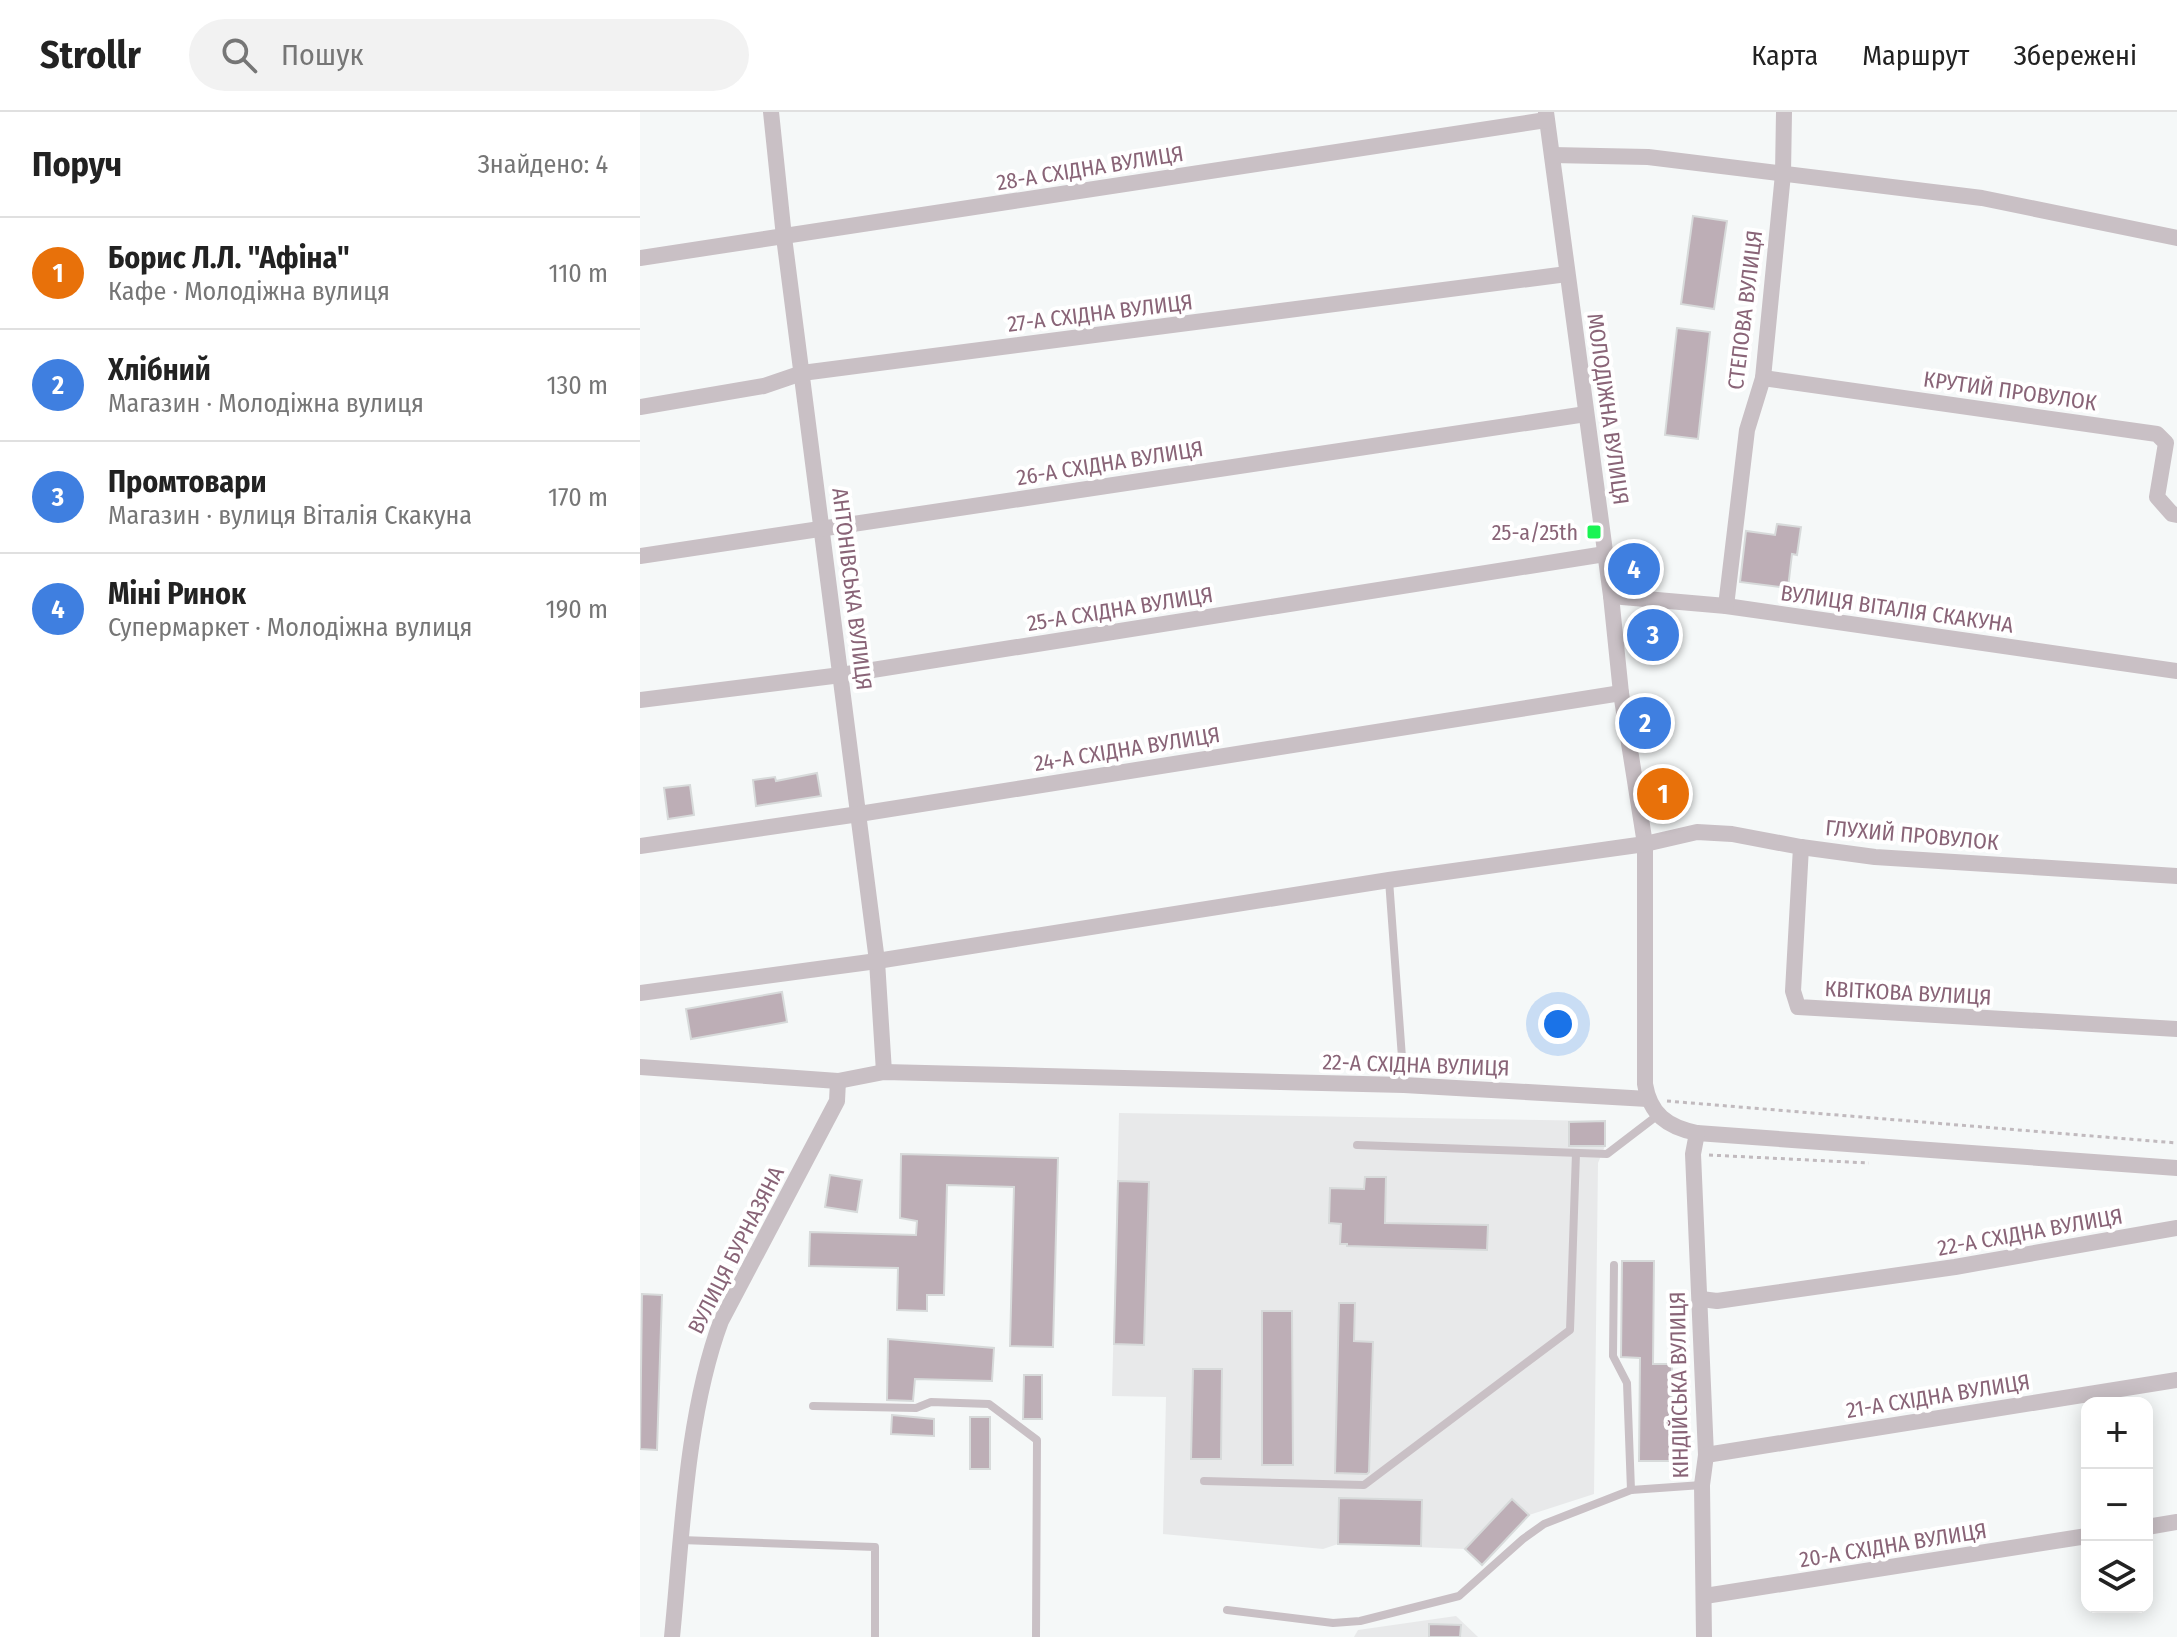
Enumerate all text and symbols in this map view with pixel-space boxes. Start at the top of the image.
search box [189,19,749,91]
text: Strollr [40,32,141,78]
icon: search [217,33,261,77]
text: Пошук [281,37,364,73]
text: Карта [1751,39,1818,72]
text: Маршрут [1862,39,1969,72]
text: Збережені [2013,39,2137,72]
street label: 28-А СХІДНА ВУЛИЦЯ [995,140,1185,196]
text: Поруч [32,144,122,185]
text: Знайдено: 4 [477,149,608,180]
street label: СТЕПОВА ВУЛИЦЯ [1722,229,1768,391]
text: Борис Л.Л. "Афіна" [108,240,350,276]
text: 1 [53,258,64,289]
text: 110 m [548,258,608,289]
text: Кафе · Молодіжна вулиця [108,276,390,307]
street label: 27-А СХІДНА ВУЛИЦЯ [1006,288,1194,338]
street label: МОЛОДІЖНА ВУЛИЦЯ [1581,312,1635,506]
text: Хлібний [108,352,211,388]
street label: КРУТИЙ ПРОВУЛОК [1922,365,2098,417]
text: 2 [52,370,64,401]
text: 130 m [546,370,608,401]
text: Магазин · Молодіжна вулиця [108,388,424,419]
street label: 26-А СХІДНА ВУЛИЦЯ [1015,435,1205,491]
text: Промтовари [108,464,267,500]
text: 3 [52,482,64,513]
text: 170 m [548,482,608,513]
street label: АНТОНІВСЬКА ВУЛИЦЯ [826,486,878,692]
text: Магазин · вулиця Віталія Скакуна [108,500,472,531]
place label: 25-а/25th [1492,519,1578,546]
marker: 25-а/25th [1585,523,1603,541]
pin: 4 [1608,539,1660,599]
text: Міні Ринок [108,576,246,612]
street label: ВУЛИЦЯ ВІТАЛІЯ СКАКУНА [1779,579,2016,639]
street label: 25-А СХІДНА ВУЛИЦЯ [1025,581,1215,637]
text: 4 [51,594,65,625]
text: 190 m [546,594,608,625]
pin: 3 [1627,605,1679,665]
text: Супермаркет · Молодіжна вулиця [108,612,473,643]
pin: 2 [1619,693,1671,753]
street label: 24-А СХІДНА ВУЛИЦЯ [1032,721,1222,777]
pin: 1 [1637,764,1689,824]
street label: ГЛУХИЙ ПРОВУЛОК [1824,814,2000,856]
street label: КВІТКОВА ВУЛИЦЯ [1824,975,1992,1011]
your location [1538,1004,1578,1044]
street label: 22-А СХІДНА ВУЛИЦЯ [1322,1048,1510,1082]
street label: ВУЛИЦЯ БУРНАЗЯНА [682,1161,790,1338]
street label: 22-А СХІДНА ВУЛИЦЯ [1935,1202,2125,1262]
street label: КІНДІЙСЬКА ВУЛИЦЯ [1664,1291,1694,1479]
street label: 21-А СХІДНА ВУЛИЦЯ [1844,1368,2032,1424]
map controls [2081,1397,2153,1613]
button: + [2081,1397,2153,1469]
button: − [2081,1469,2153,1541]
street label: 20-А СХІДНА ВУЛИЦЯ [1798,1517,1988,1573]
button: layers [2081,1541,2153,1613]

